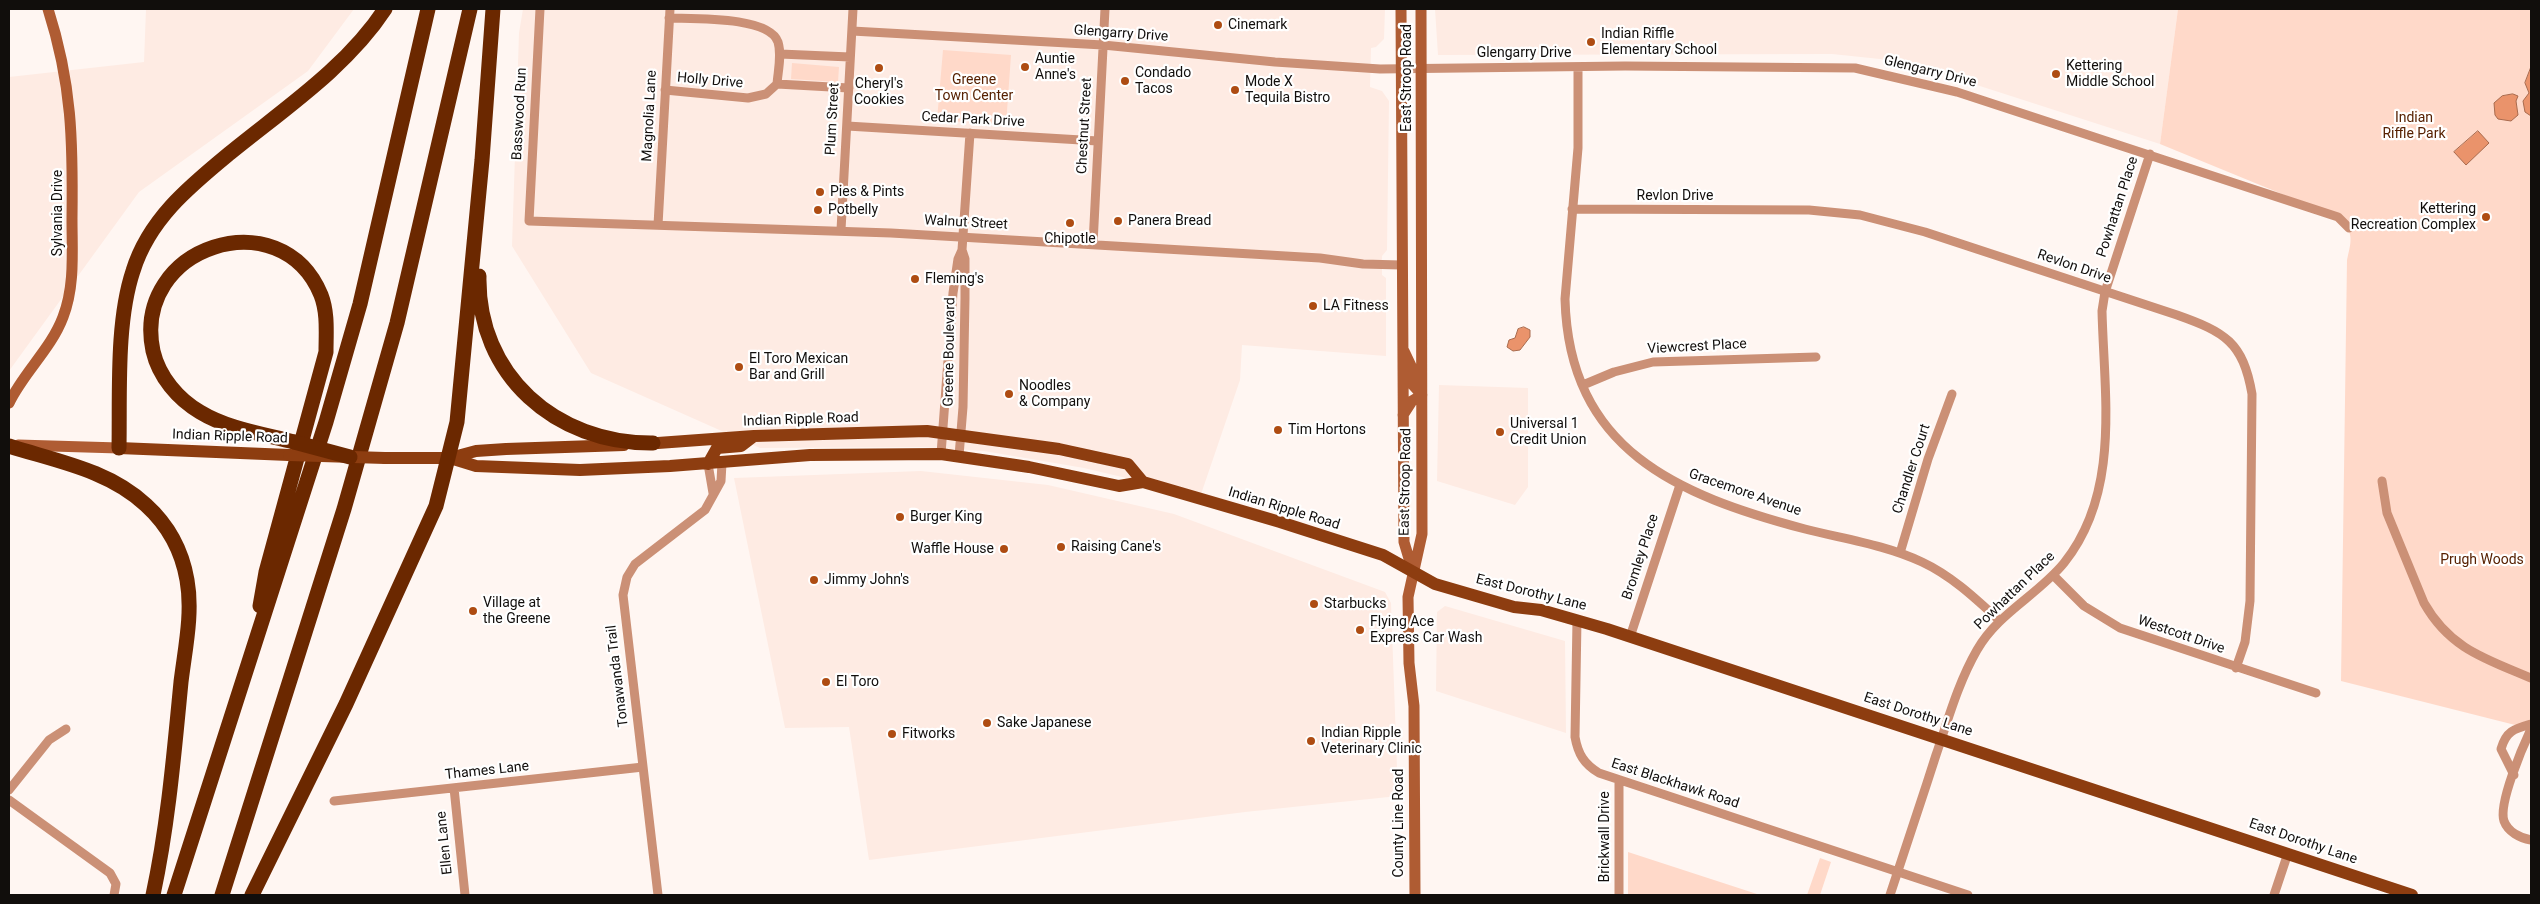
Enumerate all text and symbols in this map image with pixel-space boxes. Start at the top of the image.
place label: Cinemark [1228,17,1287,33]
marker: Cinemark [1212,19,1224,31]
street label: Glengarry Drive [1073,22,1169,46]
street label: East Stroop Road [1399,24,1415,132]
place label: Indian Riffle Elementary School [1601,26,1717,58]
marker: Indian Riffle Elementary School [1585,36,1597,48]
street label: Glengarry Drive [1477,45,1571,61]
place label: Auntie Anne's [1035,51,1076,84]
street label: Glengarry Drive [1882,52,1978,92]
place label: Kettering Middle School [2066,58,2154,90]
marker: Auntie Anne's [1019,61,1031,73]
marker: Cheryl's Cookies [873,62,885,74]
place label: Condado Tacos [1135,65,1191,98]
street label: Basswood Run [509,67,531,161]
marker: Kettering Middle School [2050,68,2062,80]
street label: Magnolia Lane [639,70,661,162]
street label: Holly Drive [676,70,744,92]
park label: Greene Town Center [935,72,1013,104]
place label: Mode X Tequila Bistro [1245,74,1330,106]
marker: Condado Tacos [1119,75,1131,87]
place label: Cheryl's Cookies [854,76,904,108]
street label: Chestnut Street [1074,77,1096,175]
street label: Plum Street [823,82,843,156]
marker: Mode X Tequila Bistro [1229,84,1241,96]
street label: Cedar Park Drive [921,109,1025,131]
park label: Indian Riffle Park [2382,110,2446,142]
street label: Powhattan Place [2094,154,2142,260]
street label: Sylvania Drive [50,170,66,256]
place label: Pies & Pints [830,184,904,200]
marker: Pies & Pints [814,186,826,198]
street label: Revlon Drive [1637,188,1713,204]
place label: Kettering Recreation Complex [2351,201,2476,233]
place label: Potbelly [828,202,878,218]
marker: Potbelly [812,204,824,216]
marker: Kettering Recreation Complex [2480,211,2492,223]
street label: Walnut Street [924,212,1008,234]
place label: Panera Bread [1128,213,1211,229]
marker: Panera Bread [1112,215,1124,227]
marker: Chipotle [1064,217,1076,229]
place label: Chipotle [1044,231,1096,247]
street label: Revlon Drive [2035,247,2113,287]
place label: Fleming's [925,271,984,287]
marker: Fleming's [909,273,921,285]
street label: Greene Boulevard [941,297,959,407]
place label: LA Fitness [1323,298,1389,314]
marker: LA Fitness [1307,300,1319,312]
street label: Viewcrest Place [1647,336,1747,358]
place label: El Toro Mexican Bar and Grill [749,351,848,384]
marker: El Toro Mexican Bar and Grill [733,361,745,373]
place label: Noodles & Company [1019,378,1090,411]
marker: Noodles & Company [1003,388,1015,400]
street label: Indian Ripple Road [743,410,859,430]
place label: Universal 1 Credit Union [1510,416,1586,448]
place label: Tim Hortons [1288,422,1366,438]
street label: Chandler Court [1890,422,1934,516]
marker: Tim Hortons [1272,424,1284,436]
marker: Universal 1 Credit Union [1494,426,1506,438]
street label: Indian Ripple Road [172,427,288,447]
street label: East Stroop Road [1397,428,1415,536]
street label: Gracemore Avenue [1687,466,1803,520]
street label: Indian Ripple Road [1226,484,1342,534]
place label: Burger King [910,509,982,525]
marker: Burger King [894,511,906,523]
street label: Bromley Place [1619,512,1663,602]
place label: Raising Cane's [1071,539,1161,555]
place label: Waffle House [911,541,994,557]
marker: Raising Cane's [1055,541,1067,553]
marker: Waffle House [998,543,1010,555]
street label: Powhattan Place [1971,548,2059,634]
park label: Prugh Woods [2440,552,2524,568]
street label: East Dorothy Lane [1474,571,1588,615]
place label: Jimmy John's [824,572,909,588]
marker: Jimmy John's [808,574,820,586]
place label: Village at the Greene [483,595,550,628]
place label: Starbucks [1324,596,1386,612]
marker: Starbucks [1308,598,1320,610]
marker: Village at the Greene [467,605,479,617]
street label: Westcott Drive [2135,612,2227,658]
place label: Flying Ace Express Car Wash [1370,614,1482,646]
street label: Tonawanda Trail [603,624,633,728]
marker: Flying Ace Express Car Wash [1354,624,1366,636]
place label: El Toro [836,674,879,690]
marker: El Toro [820,676,832,688]
street label: East Dorothy Lane [1862,690,1974,740]
place label: Sake Japanese [997,715,1091,731]
marker: Sake Japanese [981,717,993,729]
place label: Indian Ripple Veterinary Clinic [1321,725,1422,758]
place label: Fitworks [902,726,955,742]
marker: Fitworks [886,728,898,740]
marker: Indian Ripple Veterinary Clinic [1305,735,1317,747]
street label: East Blackhawk Road [1609,755,1741,813]
street label: Thames Lane [444,758,530,784]
street label: County Line Road [1391,769,1407,877]
street label: Brickwall Drive [1597,791,1613,883]
street label: Ellen Lane [433,810,457,876]
street label: East Dorothy Lane [2247,816,2359,868]

